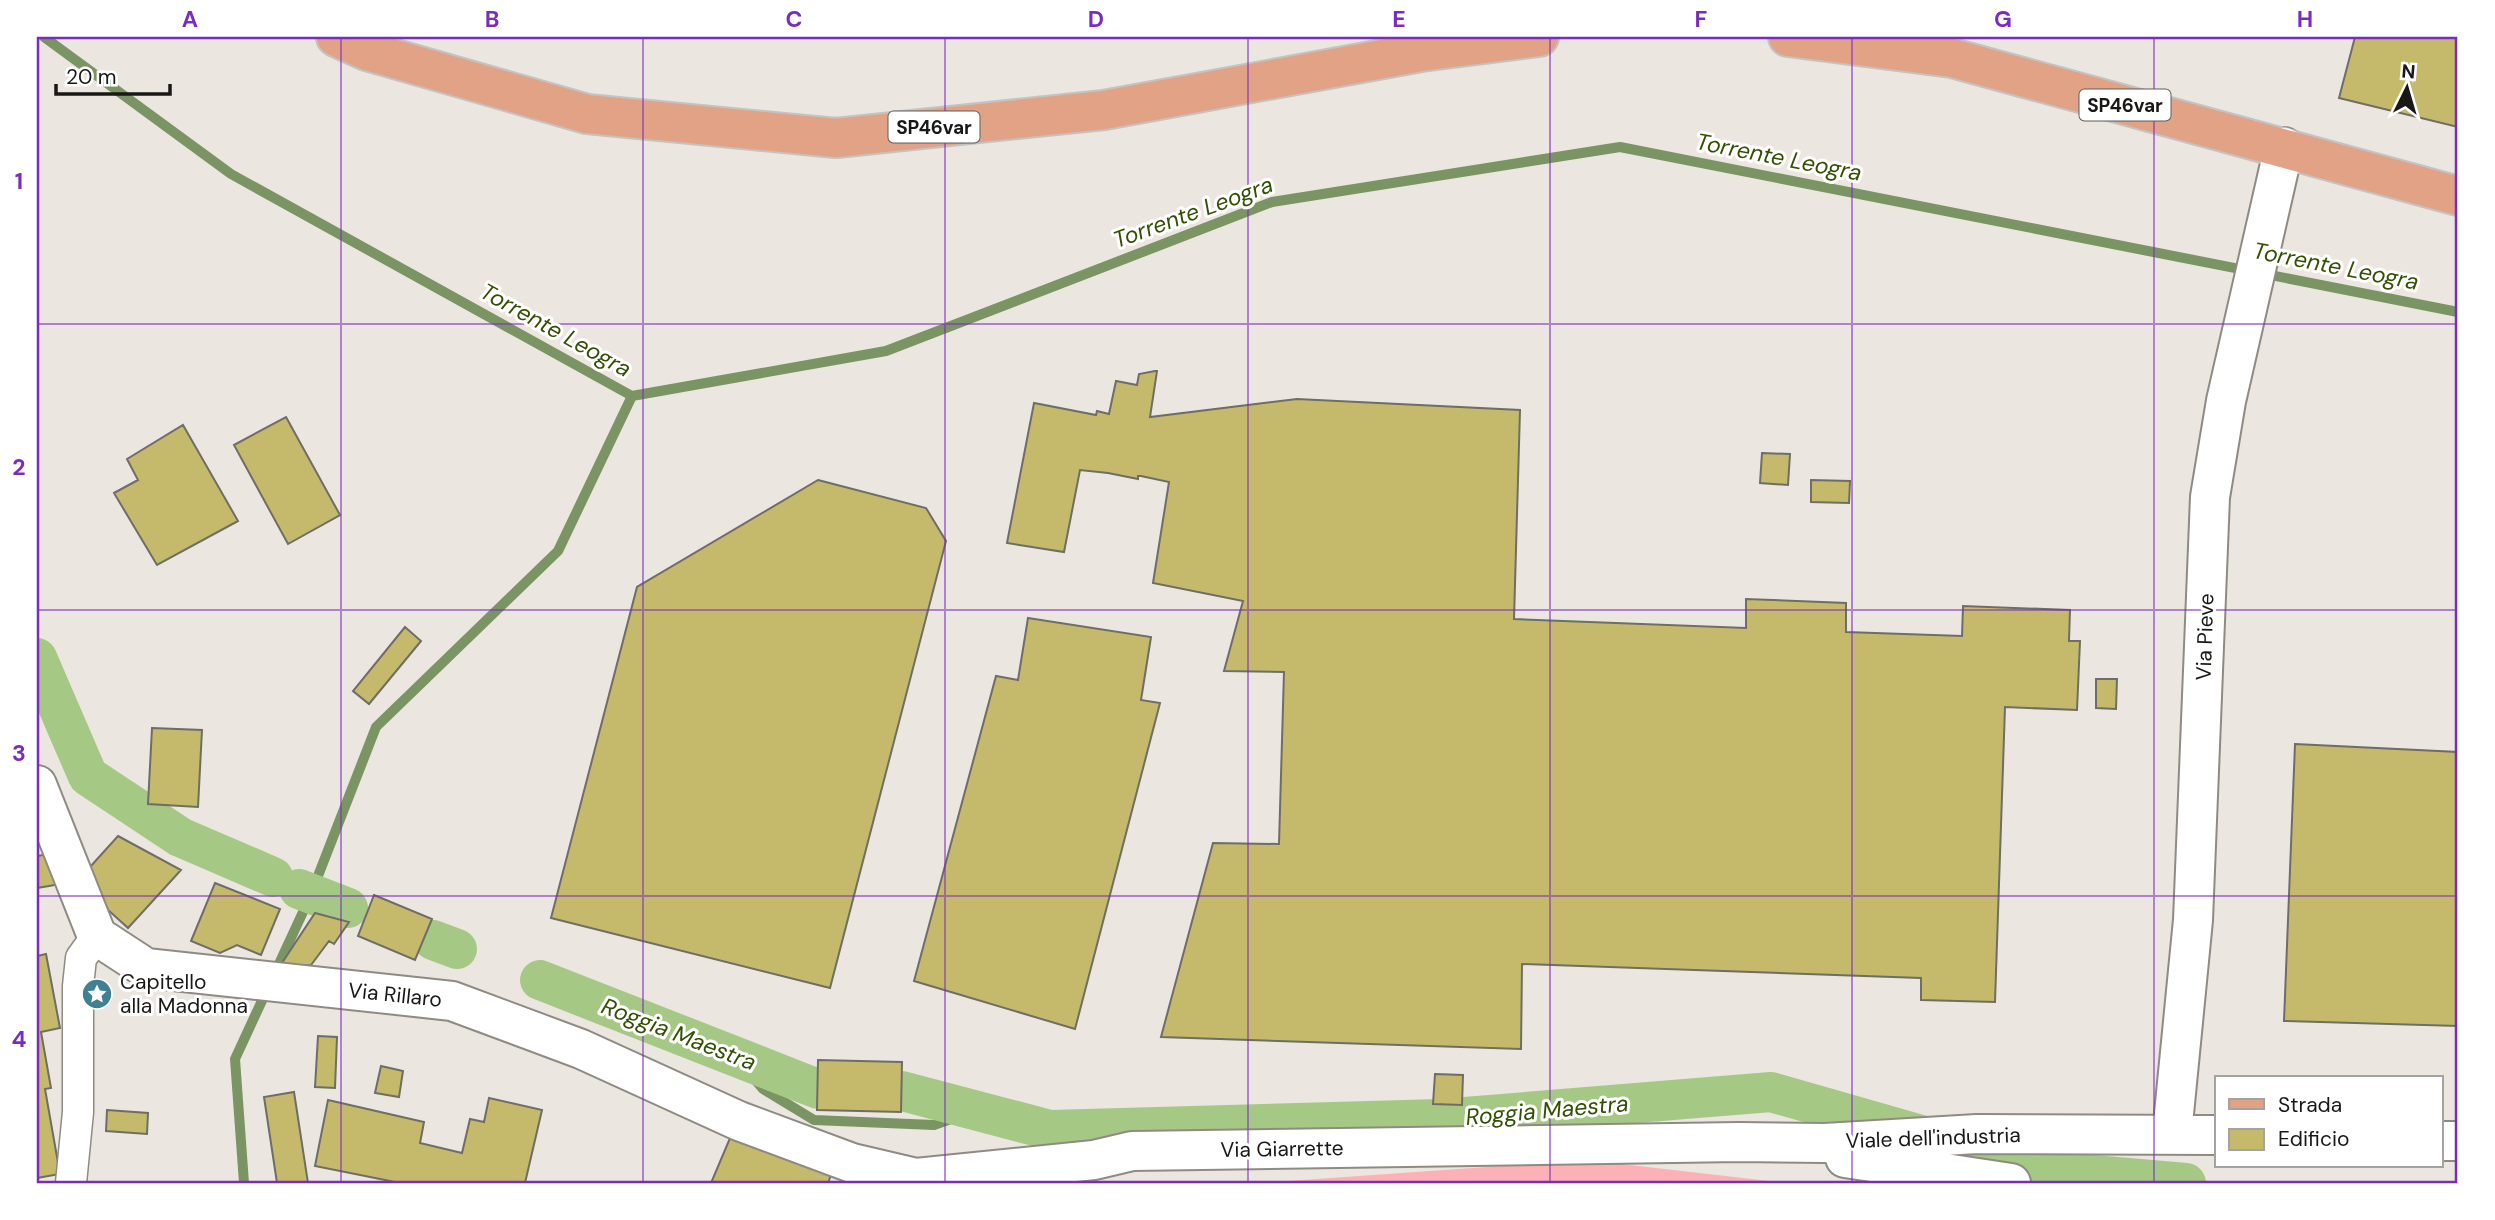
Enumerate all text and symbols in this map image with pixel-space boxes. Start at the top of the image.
text: A [182,4,198,34]
text: B [485,4,499,34]
text: C [786,4,802,34]
text: D [1088,4,1104,34]
text: E [1392,4,1406,34]
text: F [1695,4,1708,34]
text: G [1994,4,2012,34]
text: H [2297,4,2313,34]
scale bar [56,52,170,96]
north arrow [2372,52,2442,122]
text: N [2400,59,2416,85]
text: 20 m [66,63,117,91]
road number: SP46var [2080,90,2170,120]
road number: SP46var [888,111,979,142]
water label: Torrente Leogra [1694,126,1864,188]
text: 1 [15,166,23,196]
water label: Torrente Leogra [1109,169,1277,255]
water label: Torrente Leogra [2251,235,2421,297]
water label: Torrente Leogra [475,276,637,384]
text: 2 [12,452,26,482]
street label: Via Pieve [2189,593,2221,681]
text: 3 [12,738,26,768]
place label: Capitello alla Madonna [120,968,248,1020]
street label: Via Rillaro [347,976,443,1014]
place icon: Capitello alla Madonna [80,977,114,1011]
water label: Roggia Maestra [597,991,761,1077]
text: 4 [12,1024,27,1054]
legend [2215,1076,2442,1168]
water label: Roggia Maestra [1464,1088,1630,1132]
text: Strada [2278,1091,2342,1119]
street label: Viale dell'industria [1845,1121,2021,1155]
text: Edificio [2278,1125,2349,1153]
street label: Via Giarrette [1220,1134,1344,1164]

